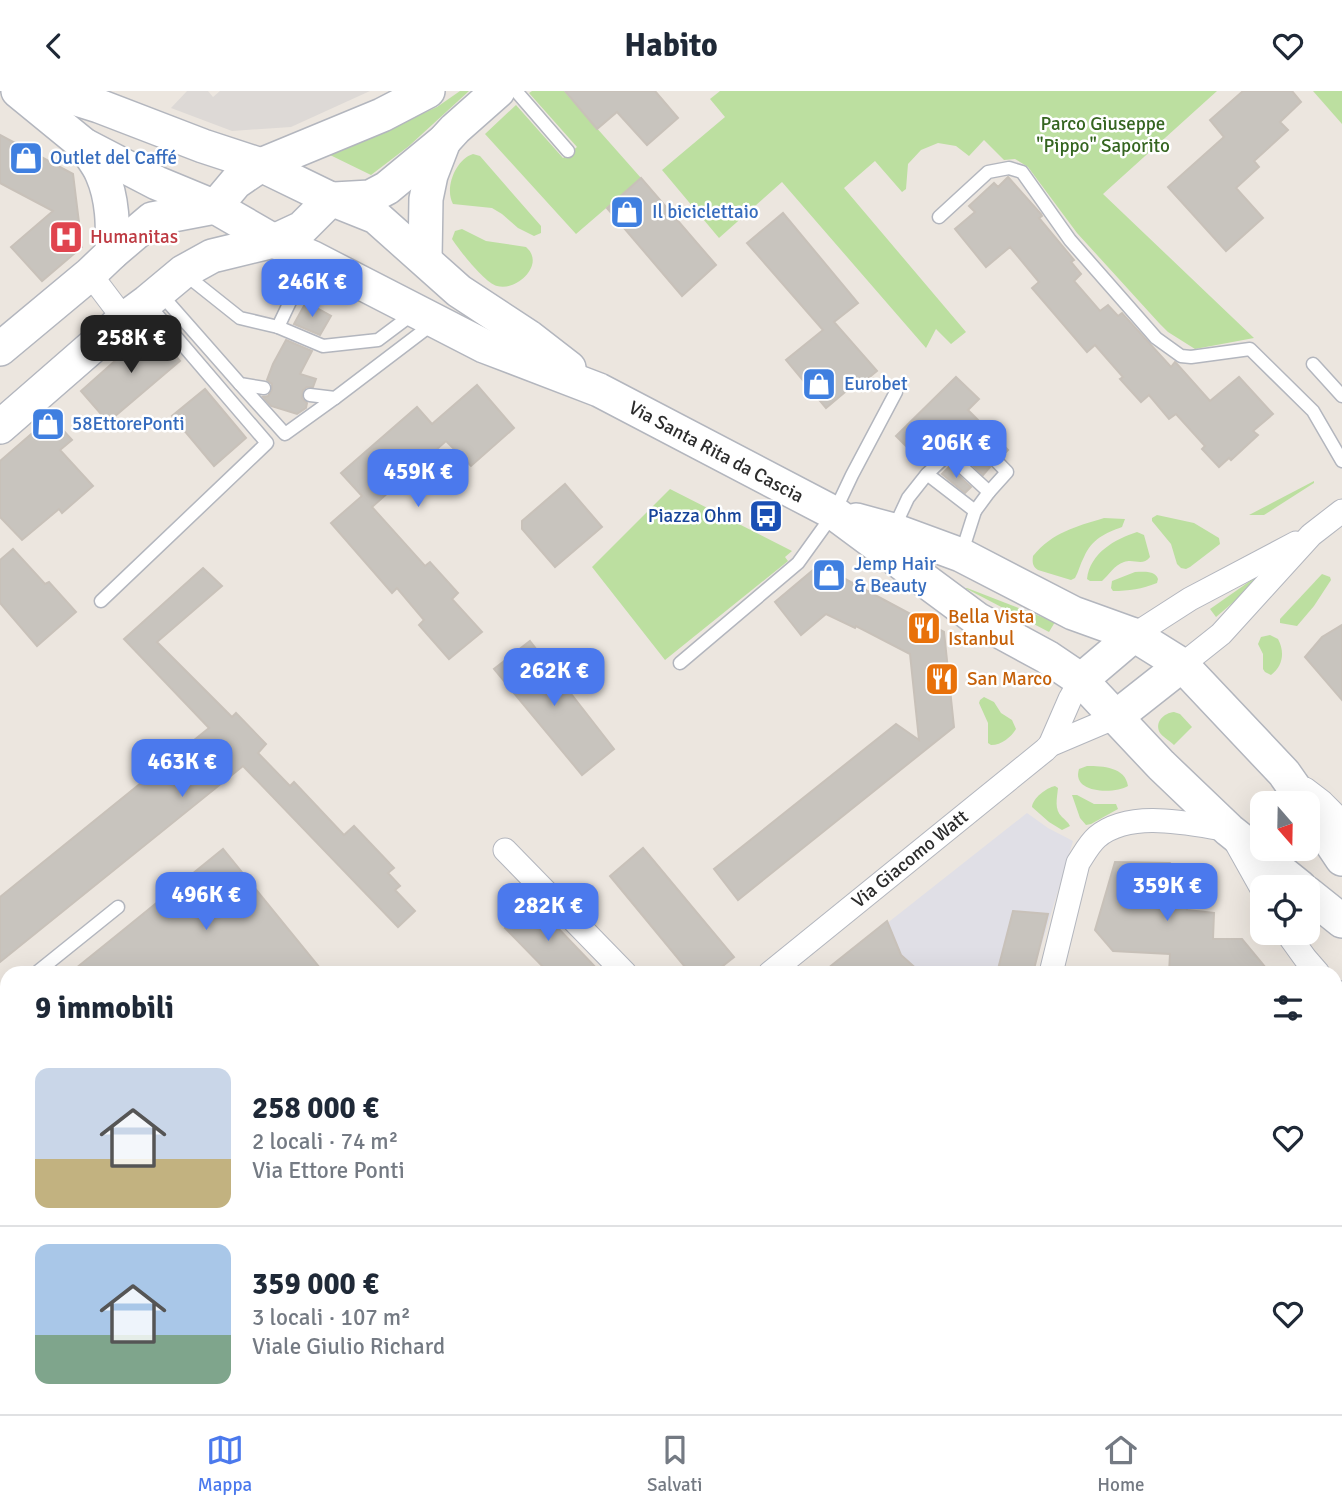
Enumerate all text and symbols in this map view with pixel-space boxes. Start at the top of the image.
text: Habito [624,26,718,65]
icon: back [35,27,73,65]
icon: heart [1269,27,1307,65]
park label: Parco Giuseppe "Pippo" Saporito [1036,112,1170,158]
shop icon: Outlet del Caffé [7,139,45,177]
place label: Outlet del Caffé [50,146,177,170]
shop icon: Il biciclettaio [608,193,646,231]
place label: Il biciclettaio [652,200,759,224]
hospital icon: Humanitas [47,218,85,256]
place label: Humanitas [90,225,178,249]
pin: 246K € [255,259,369,319]
text: 246K € [277,267,347,296]
pin: 258K € [74,315,188,375]
text: 258K € [96,323,166,352]
shop icon: Eurobet [800,365,838,403]
place label: Eurobet [844,372,908,396]
street label: Via Santa Rita da Cascia [624,396,808,508]
shop icon: 58EttorePonti [29,405,67,443]
place label: 58EttorePonti [72,412,185,436]
pin: 206K € [899,421,1013,480]
text: 206K € [921,428,991,457]
pin: 459K € [361,449,475,509]
text: 459K € [383,457,453,486]
bus stop icon: Piazza Ohm [747,497,785,535]
place label: Piazza Ohm [648,504,742,528]
place label: Jemp Hair & Beauty [854,552,936,598]
shop icon: Jemp Hair & Beauty [810,556,848,594]
place label: Bella Vista Istanbul [948,605,1034,651]
restaurant icon: Bella Vista Istanbul [905,609,943,647]
pin: 262K € [497,649,611,708]
text: 262K € [519,656,589,685]
restaurant icon: San Marco [923,660,961,698]
place label: San Marco [967,667,1052,691]
pin: 463K € [125,739,239,799]
text: 463K € [147,747,217,776]
north arrow [1250,791,1320,861]
map controls [1250,791,1320,945]
street label: Via Giacomo Watt [847,804,973,913]
pin: 359K € [1110,863,1224,923]
text: 359K € [1132,871,1202,900]
pin: 496K € [149,873,263,932]
button: locate [1250,875,1320,945]
text: 496K € [171,880,241,909]
pin: 282K € [491,883,605,943]
text: 282K € [513,891,583,920]
icon: filters [1269,989,1307,1027]
text: 9 immobili [35,990,174,1027]
text: 258 000 € [252,1090,379,1127]
icon: home [91,1096,175,1180]
icon: heart [1269,1119,1307,1157]
text: 2 locali · 74 m² [252,1127,398,1156]
text: Via Ettore Ponti [252,1156,405,1185]
text: 359 000 € [252,1266,379,1303]
icon: home [91,1272,175,1356]
icon: heart [1269,1295,1307,1333]
text: 3 locali · 107 m² [252,1303,411,1332]
text: Viale Giulio Richard [252,1332,445,1361]
tab: Mappa [197,1431,252,1497]
tab: Salvati [647,1431,702,1497]
tab: Home [1097,1431,1145,1497]

